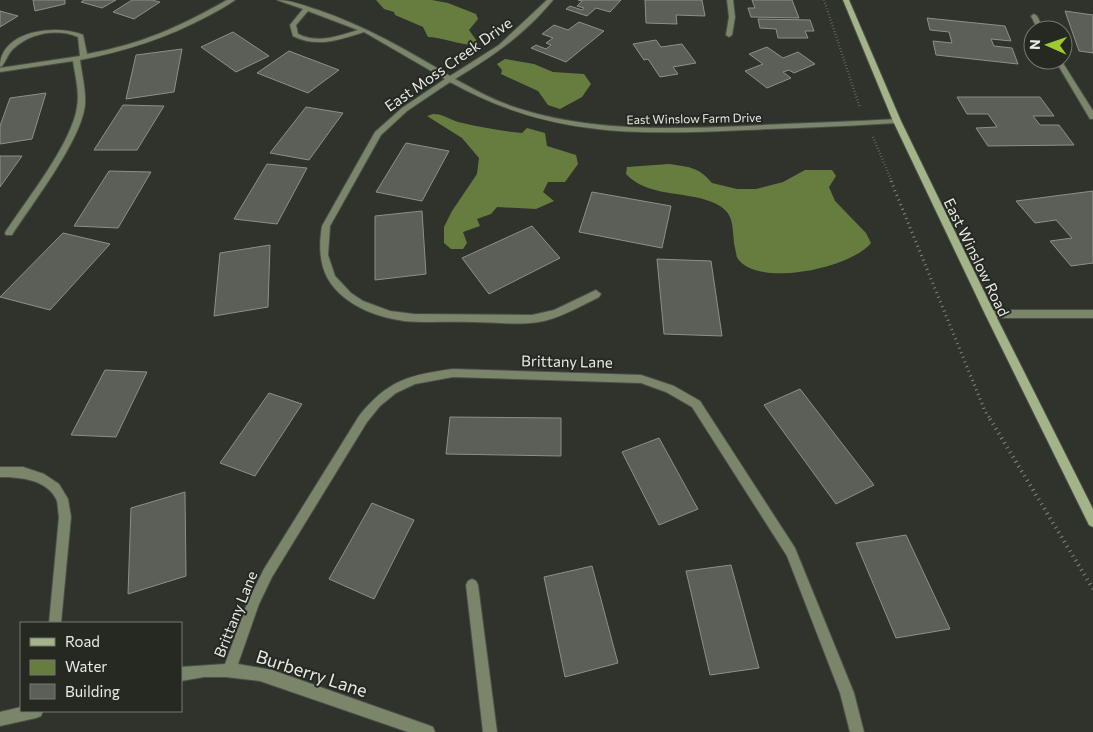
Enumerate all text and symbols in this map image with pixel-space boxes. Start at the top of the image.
street label: East Moss Creek Drive [381,13,515,115]
north arrow [1023,20,1073,70]
text: N [1026,39,1043,50]
street label: East Winslow Farm Drive [626,110,762,126]
street label: East Winslow Road [941,195,1013,319]
street label: Brittany Lane [521,351,613,371]
street label: Brittany Lane [209,568,261,660]
legend [20,622,182,712]
text: Road [65,632,100,650]
street label: Burberry Lane [254,645,370,701]
text: Water [65,657,107,675]
text: Building [65,682,120,700]

